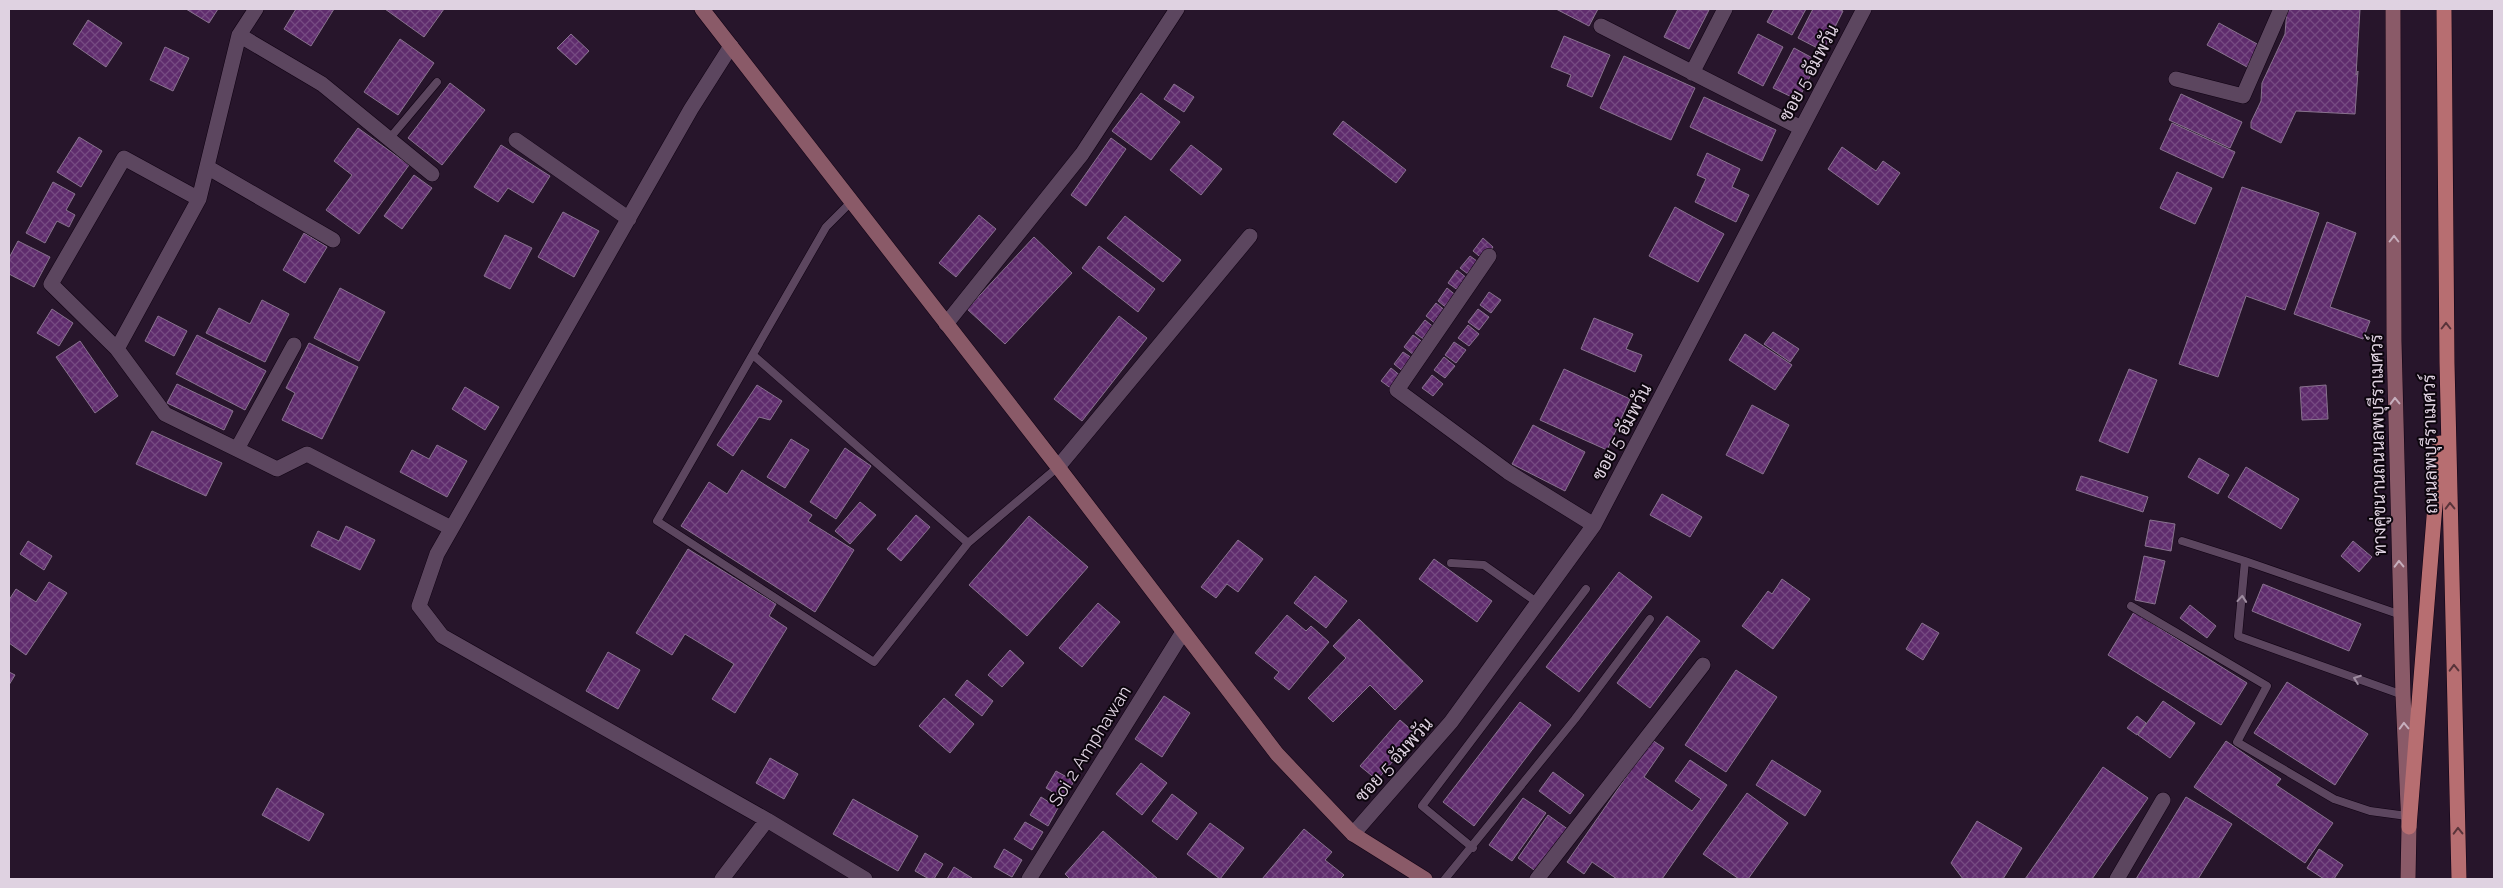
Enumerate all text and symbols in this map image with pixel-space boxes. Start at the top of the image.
street label: ซอย 5 อัมพวัน [1774,21,1843,125]
one-way arrow [2388,235,2399,243]
one-way arrow [2441,321,2451,329]
street label: ทางคู่ขนานถนนลพบุรีราเมศวร์ [2363,334,2393,556]
street label: ถนนลพบุรีราเมศวร์ [2416,374,2443,514]
street label: ซอย 5 อัมพวัน [1587,380,1656,484]
one-way arrow [2390,397,2400,405]
one-way arrow [2445,501,2455,509]
one-way arrow [2394,560,2405,568]
one-way arrow [2236,595,2247,603]
one-way arrow [2449,664,2459,672]
one-way arrow [2353,674,2362,684]
street label: Soi 2 Amphawan [1044,682,1135,810]
street label: ซอย 5 อัมพวัน [1350,713,1437,806]
one-way arrow [2398,722,2409,730]
one-way arrow [2453,826,2463,834]

